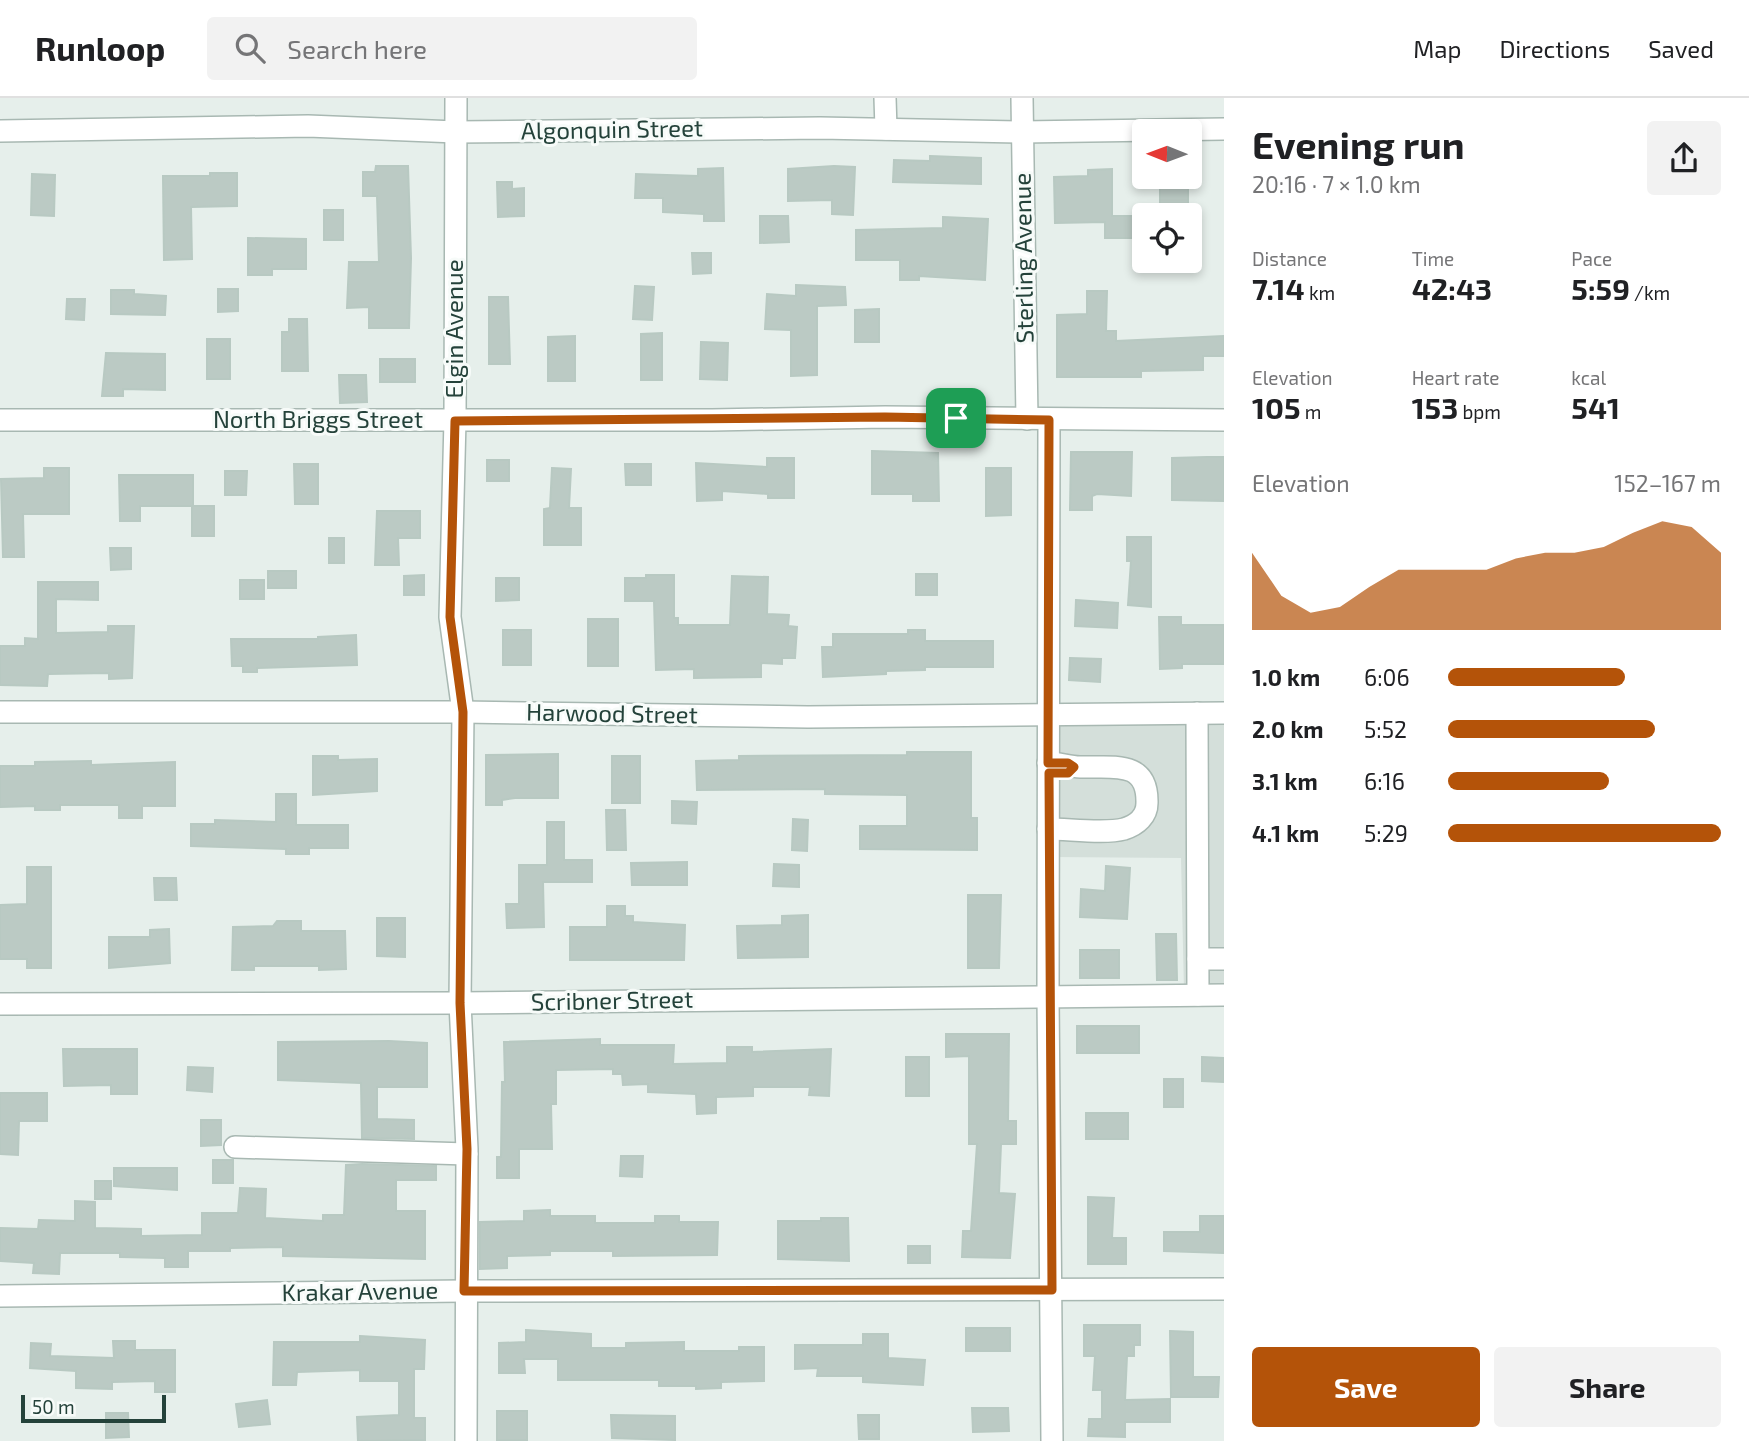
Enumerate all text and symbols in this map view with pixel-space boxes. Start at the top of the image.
search box [207,17,697,80]
text: Runloop [35,28,165,68]
icon: search [231,29,269,67]
text: Search here [287,33,427,64]
text: Map [1413,34,1461,63]
text: Directions [1499,34,1610,63]
text: Saved [1648,34,1714,63]
street label: Algonquin Street [521,112,703,145]
north arrow [1132,119,1202,189]
map controls [1132,119,1202,273]
text: Evening run [1252,121,1465,167]
button: share [1647,121,1721,195]
text: 20:16 · 7 × 1.0 km [1252,170,1421,198]
street label: Sterling Avenue [1007,172,1038,344]
button: locate [1132,203,1202,273]
text: Distance [1252,247,1327,270]
text: Time [1412,247,1454,270]
text: Pace [1571,247,1612,270]
street label: Elgin Avenue [439,259,468,399]
text: 7.14 [1252,270,1305,306]
text: 42:43 [1412,270,1492,306]
text: 5:59 [1571,270,1630,306]
text: km [1305,281,1335,304]
text: /km [1630,281,1670,304]
text: Elevation [1252,366,1333,389]
text: Heart rate [1412,366,1500,389]
text: kcal [1571,366,1606,389]
pin [926,388,986,448]
text: 105 [1252,389,1300,425]
text: 153 [1412,389,1458,425]
text: 541 [1571,389,1620,425]
icon: arrive [937,399,975,437]
text: m [1300,400,1321,423]
text: bpm [1458,400,1501,423]
street label: North Briggs Street [213,404,423,433]
text: Elevation [1252,469,1350,497]
text: 152–167 m [1614,469,1721,497]
text: 1.0 km [1252,663,1320,691]
text: 6:06 [1364,663,1410,691]
street label: Harwood Street [526,697,698,728]
text: 2.0 km [1252,715,1324,743]
text: 5:52 [1364,715,1407,743]
text: 3.1 km [1252,767,1318,795]
text: 6:16 [1364,767,1405,795]
text: 4.1 km [1252,819,1319,847]
text: 5:29 [1364,819,1408,847]
street label: Scribner Street [530,984,693,1015]
street label: Krakar Avenue [281,1275,439,1306]
button: Save [1252,1347,1480,1427]
button: Share [1494,1347,1721,1427]
scale bar [21,1392,166,1424]
text: 50 m [32,1395,75,1418]

